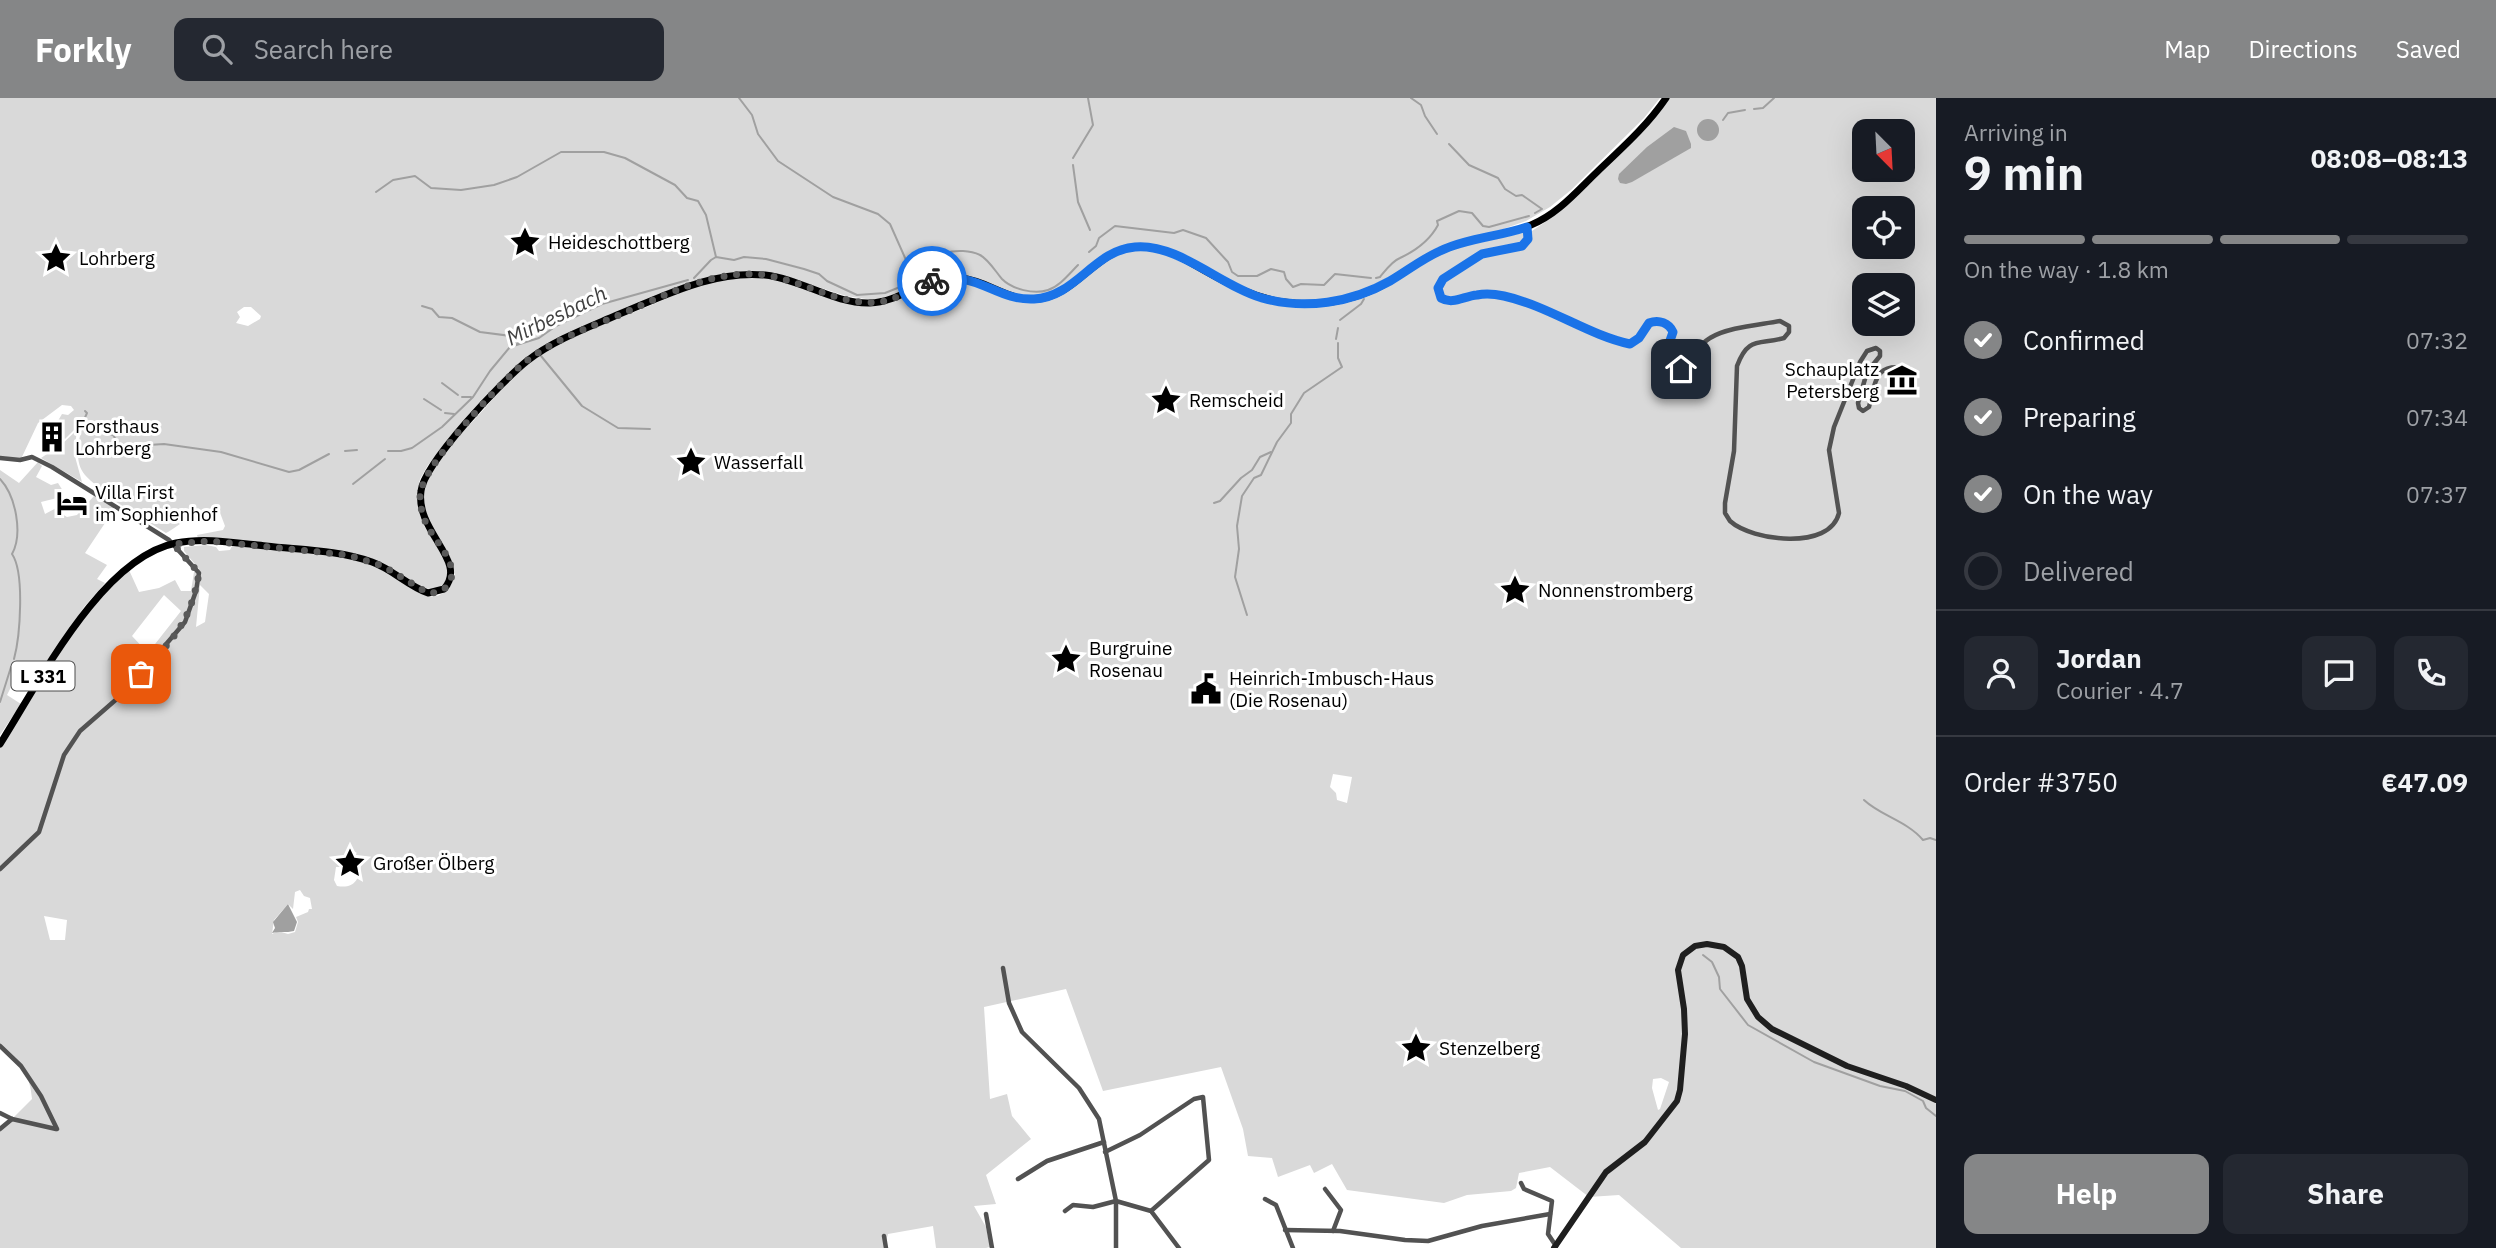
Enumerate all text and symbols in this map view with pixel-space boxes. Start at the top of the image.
search box [174,18,664,81]
text: Forkly [35,28,132,71]
icon: search [198,30,236,68]
text: Search here [254,32,393,66]
text: Map [2164,33,2210,65]
text: Directions [2248,33,2358,65]
text: Saved [2396,33,2461,65]
text: Arriving in [1964,117,2068,147]
north arrow [1852,119,1914,182]
map controls [1852,119,1915,336]
text: 08:08–08:13 [2311,141,2468,175]
text: 9 min [1964,143,2084,203]
button: locate [1852,196,1915,259]
place icon: Heideschottberg [508,225,542,259]
place label: Heideschottberg [548,230,690,254]
place icon: Lohrberg [39,241,73,275]
place label: Lohrberg [79,246,155,270]
courier [897,246,967,316]
text: On the way · 1.8 km [1964,254,2169,284]
icon: bike [913,262,951,300]
button: layers [1852,273,1915,336]
water label: Mirbesbach [501,279,611,351]
icon: check [1964,321,2002,359]
text: Confirmed [2023,323,2145,357]
text: 07:32 [2406,325,2468,355]
pin [1651,339,1711,399]
icon: home [1662,350,1700,388]
place label: Schauplatz Petersberg [1785,357,1879,403]
museum icon: Schauplatz Petersberg [1885,363,1919,397]
place icon: Remscheid [1149,383,1183,417]
place label: Remscheid [1189,388,1284,412]
icon: check [1964,398,2002,436]
text: Preparing [2023,400,2136,434]
text: 07:34 [2406,402,2468,432]
place label: Forsthaus Lohrberg [75,414,160,460]
building icon: Forsthaus Lohrberg [35,420,69,454]
place icon: Wasserfall [674,445,708,479]
place label: Wasserfall [714,450,803,474]
icon: check [1964,475,2002,513]
text: On the way [2023,477,2153,511]
text: 07:37 [2406,479,2468,509]
place label: Villa First im Sophienhof [95,480,218,526]
hotel icon: Villa First im Sophienhof [55,486,89,520]
text: Delivered [2023,554,2134,588]
place icon: Nonnenstromberg [1498,573,1532,607]
place label: Nonnenstromberg [1538,578,1693,602]
place label: Burgruine Rosenau [1089,636,1173,682]
button: person [1964,636,2038,710]
button: chat [2302,636,2376,710]
button: phone [2394,636,2468,710]
text: Jordan [2056,641,2142,675]
place icon: Burgruine Rosenau [1049,642,1083,676]
pin [111,644,171,704]
icon: bag [122,655,160,693]
road number: L 331 [12,662,74,690]
place label: Heinrich-Imbusch-Haus (Die Rosenau) [1229,666,1434,712]
public building icon: Heinrich-Imbusch-Haus (Die Rosenau) [1189,672,1223,706]
text: Courier · 4.7 [2056,675,2184,705]
text: Order #3750 [1964,765,2118,799]
text: €47.09 [2381,765,2468,799]
place icon: Großer Ölberg [333,846,367,880]
place label: Großer Ölberg [373,851,494,875]
place icon: Stenzelberg [1399,1031,1433,1065]
place label: Stenzelberg [1439,1036,1540,1060]
button: Help [1964,1154,2209,1234]
button: Share [2223,1154,2468,1234]

